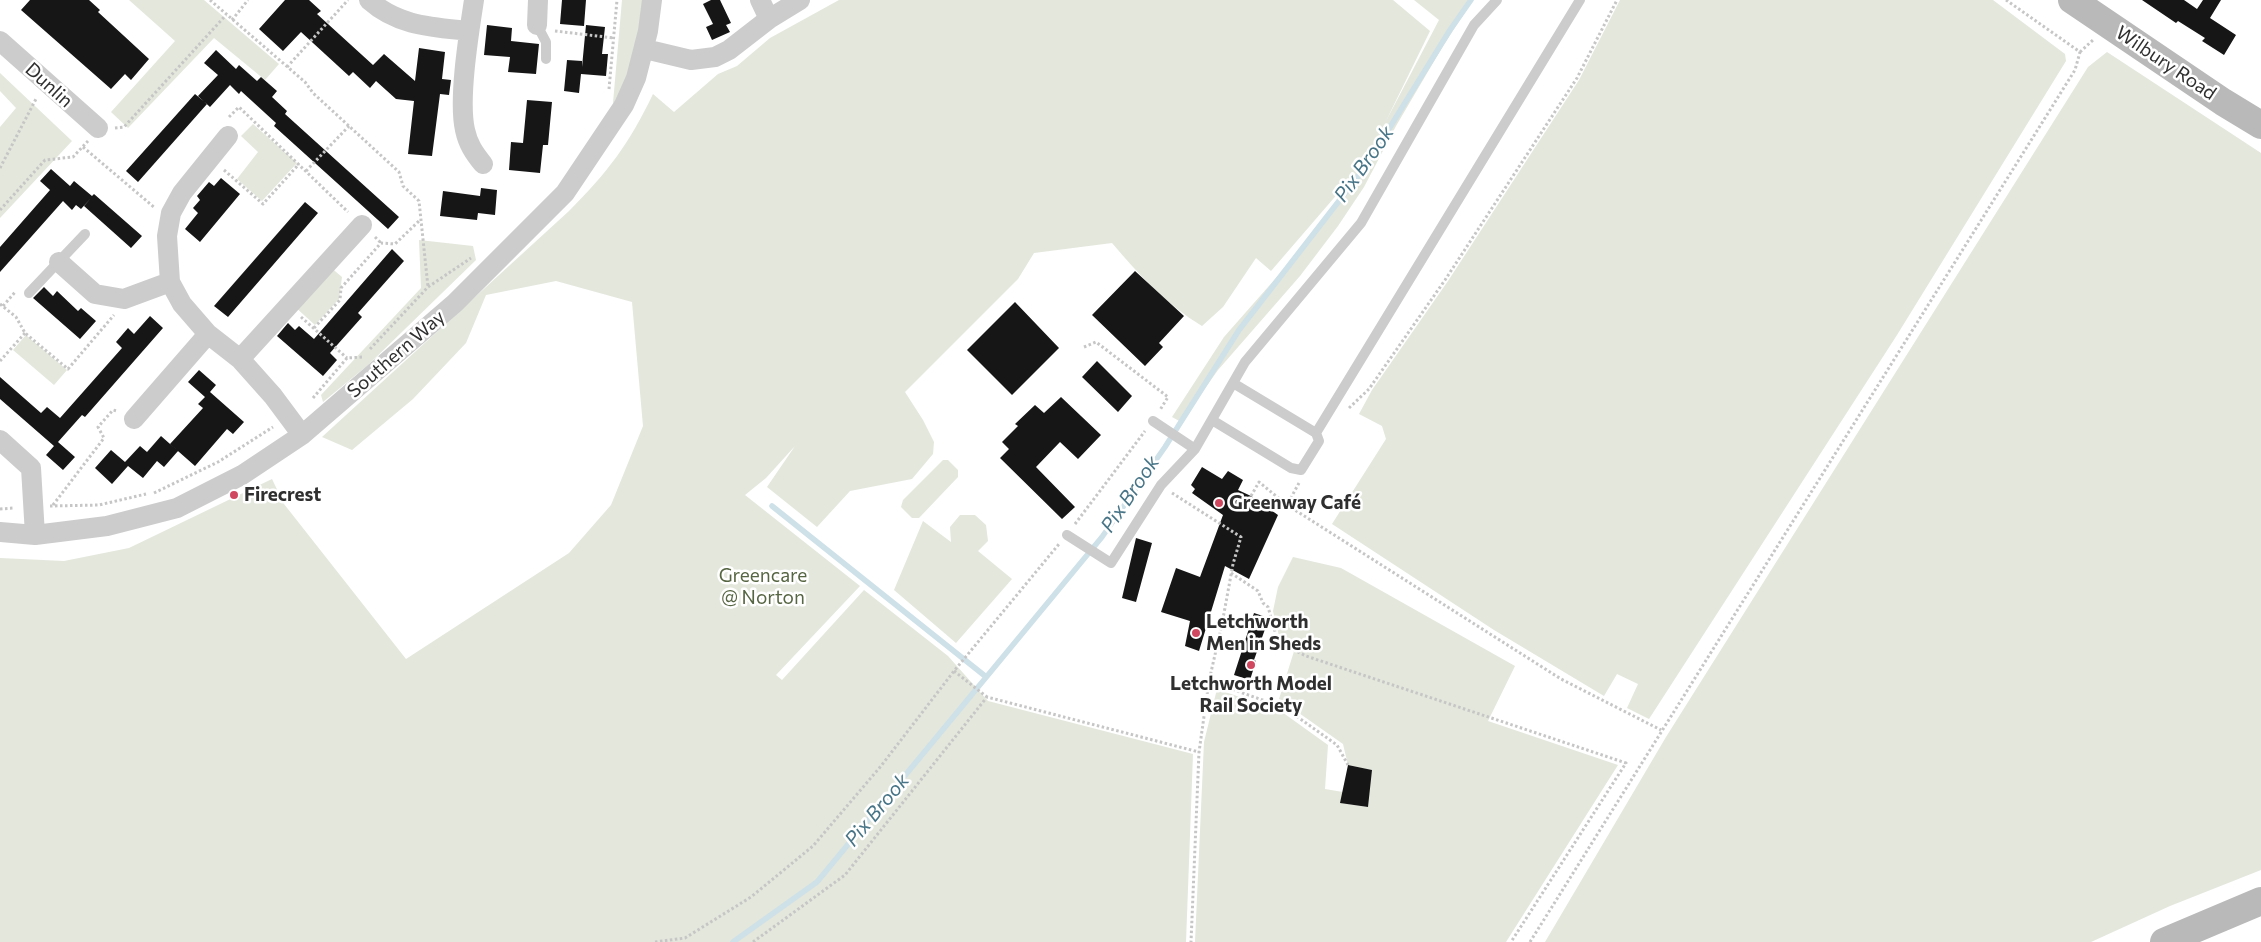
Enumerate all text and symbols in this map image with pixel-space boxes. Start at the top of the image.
street label: Wilbury Road [2111,21,2221,105]
street label: Dunlin [21,58,77,112]
water label: Pix Brook [1329,121,1399,207]
street label: Southern Way [343,305,449,403]
water label: Pix Brook [1096,451,1164,537]
place label: Firecrest [244,484,321,506]
marker: Firecrest [228,489,240,501]
place label: Greenway Café [1229,492,1361,514]
marker: Greenway Café [1213,497,1225,509]
park label: Greencare @ Norton [719,565,807,609]
place label: Letchworth Men in Sheds [1206,611,1321,655]
marker: Letchworth Men in Sheds [1190,627,1202,639]
marker: Letchworth Model Rail Society [1245,659,1257,671]
place label: Letchworth Model Rail Society [1170,673,1332,717]
water label: Pix Brook [840,769,914,851]

